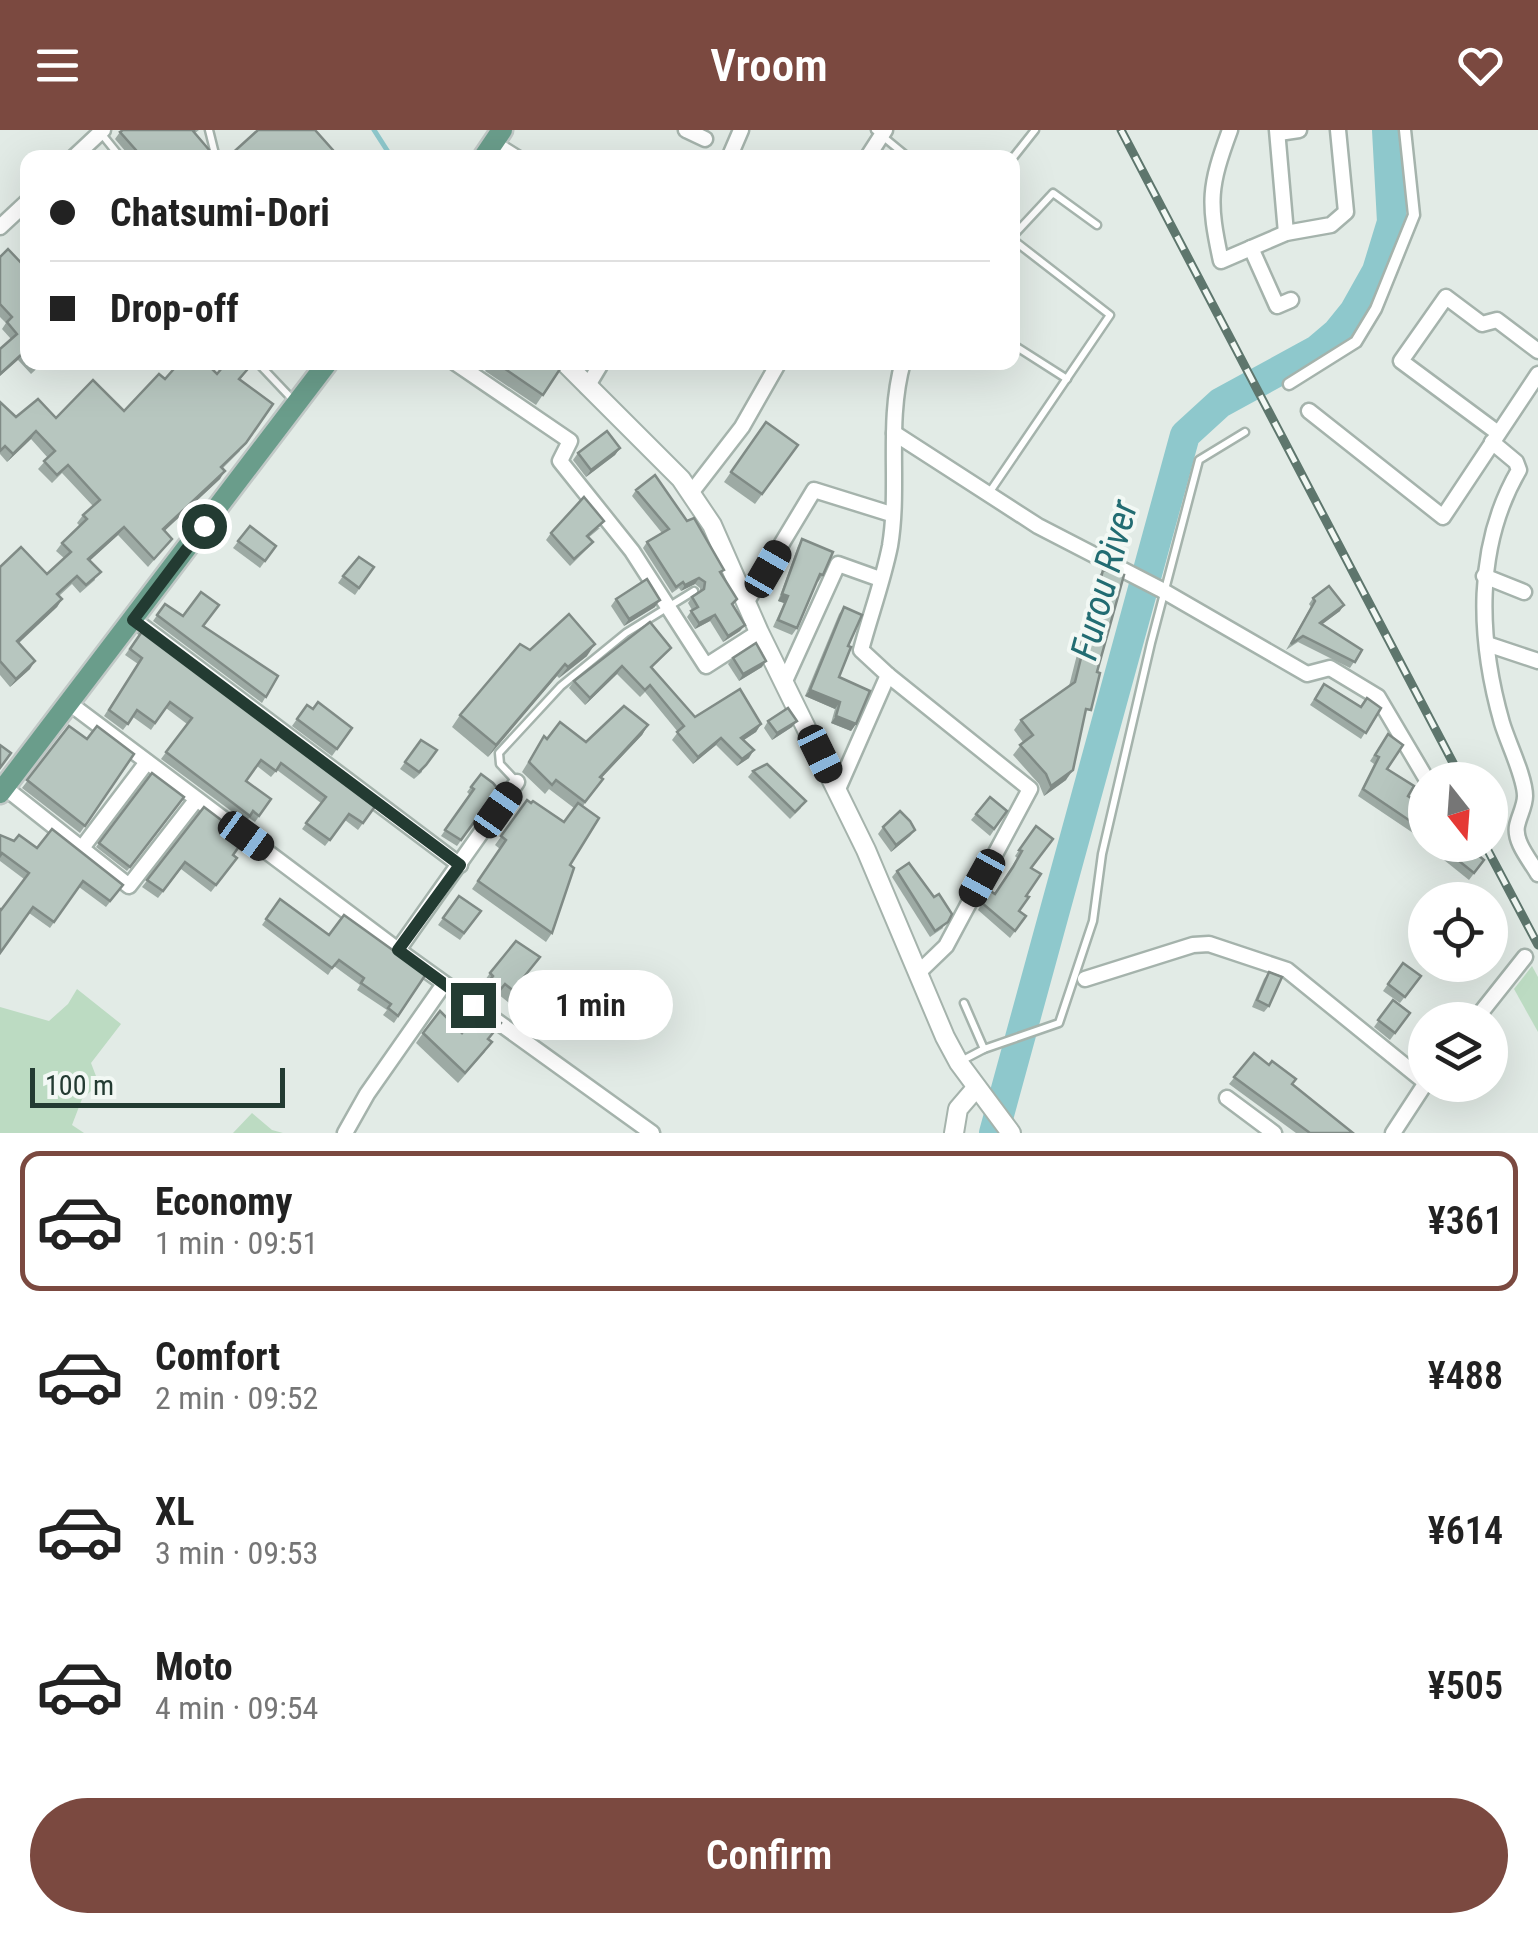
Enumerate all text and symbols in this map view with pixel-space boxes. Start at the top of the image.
icon: menu [30,38,85,93]
icon: heart [1453,38,1508,93]
text: Vroom [710,39,828,92]
text: Chatsumi-Dori [110,191,330,235]
text: Drop-off [110,287,239,331]
water label: Furou River [1062,495,1147,664]
route start [182,504,227,549]
car [740,536,796,602]
car [793,720,847,788]
north arrow [1408,762,1508,862]
map controls [1408,762,1508,1102]
car [469,777,527,843]
car [213,806,279,866]
car [954,844,1010,912]
button: locate [1408,882,1508,982]
callout: 1 min [508,970,673,1040]
route end [451,983,496,1028]
text: 1 min [555,986,626,1024]
button: layers [1408,1002,1508,1102]
scale bar [30,1063,285,1108]
text: 100 m [45,1069,114,1102]
icon: car [35,1176,125,1266]
text: Economy [155,1180,292,1224]
text: ¥361 [1428,1199,1503,1243]
text: 1 min · 09:51 [155,1224,318,1262]
icon: car [35,1331,125,1421]
text: Comfort [155,1335,280,1379]
text: ¥488 [1428,1354,1503,1398]
text: 2 min · 09:52 [155,1379,318,1417]
icon: car [35,1486,125,1576]
text: XL [155,1490,194,1534]
text: ¥614 [1428,1509,1503,1553]
text: 3 min · 09:53 [155,1534,318,1572]
icon: car [35,1641,125,1731]
text: Moto [155,1645,233,1689]
text: ¥505 [1428,1664,1503,1708]
text: 4 min · 09:54 [155,1689,318,1727]
button: Confirm [30,1798,1508,1913]

